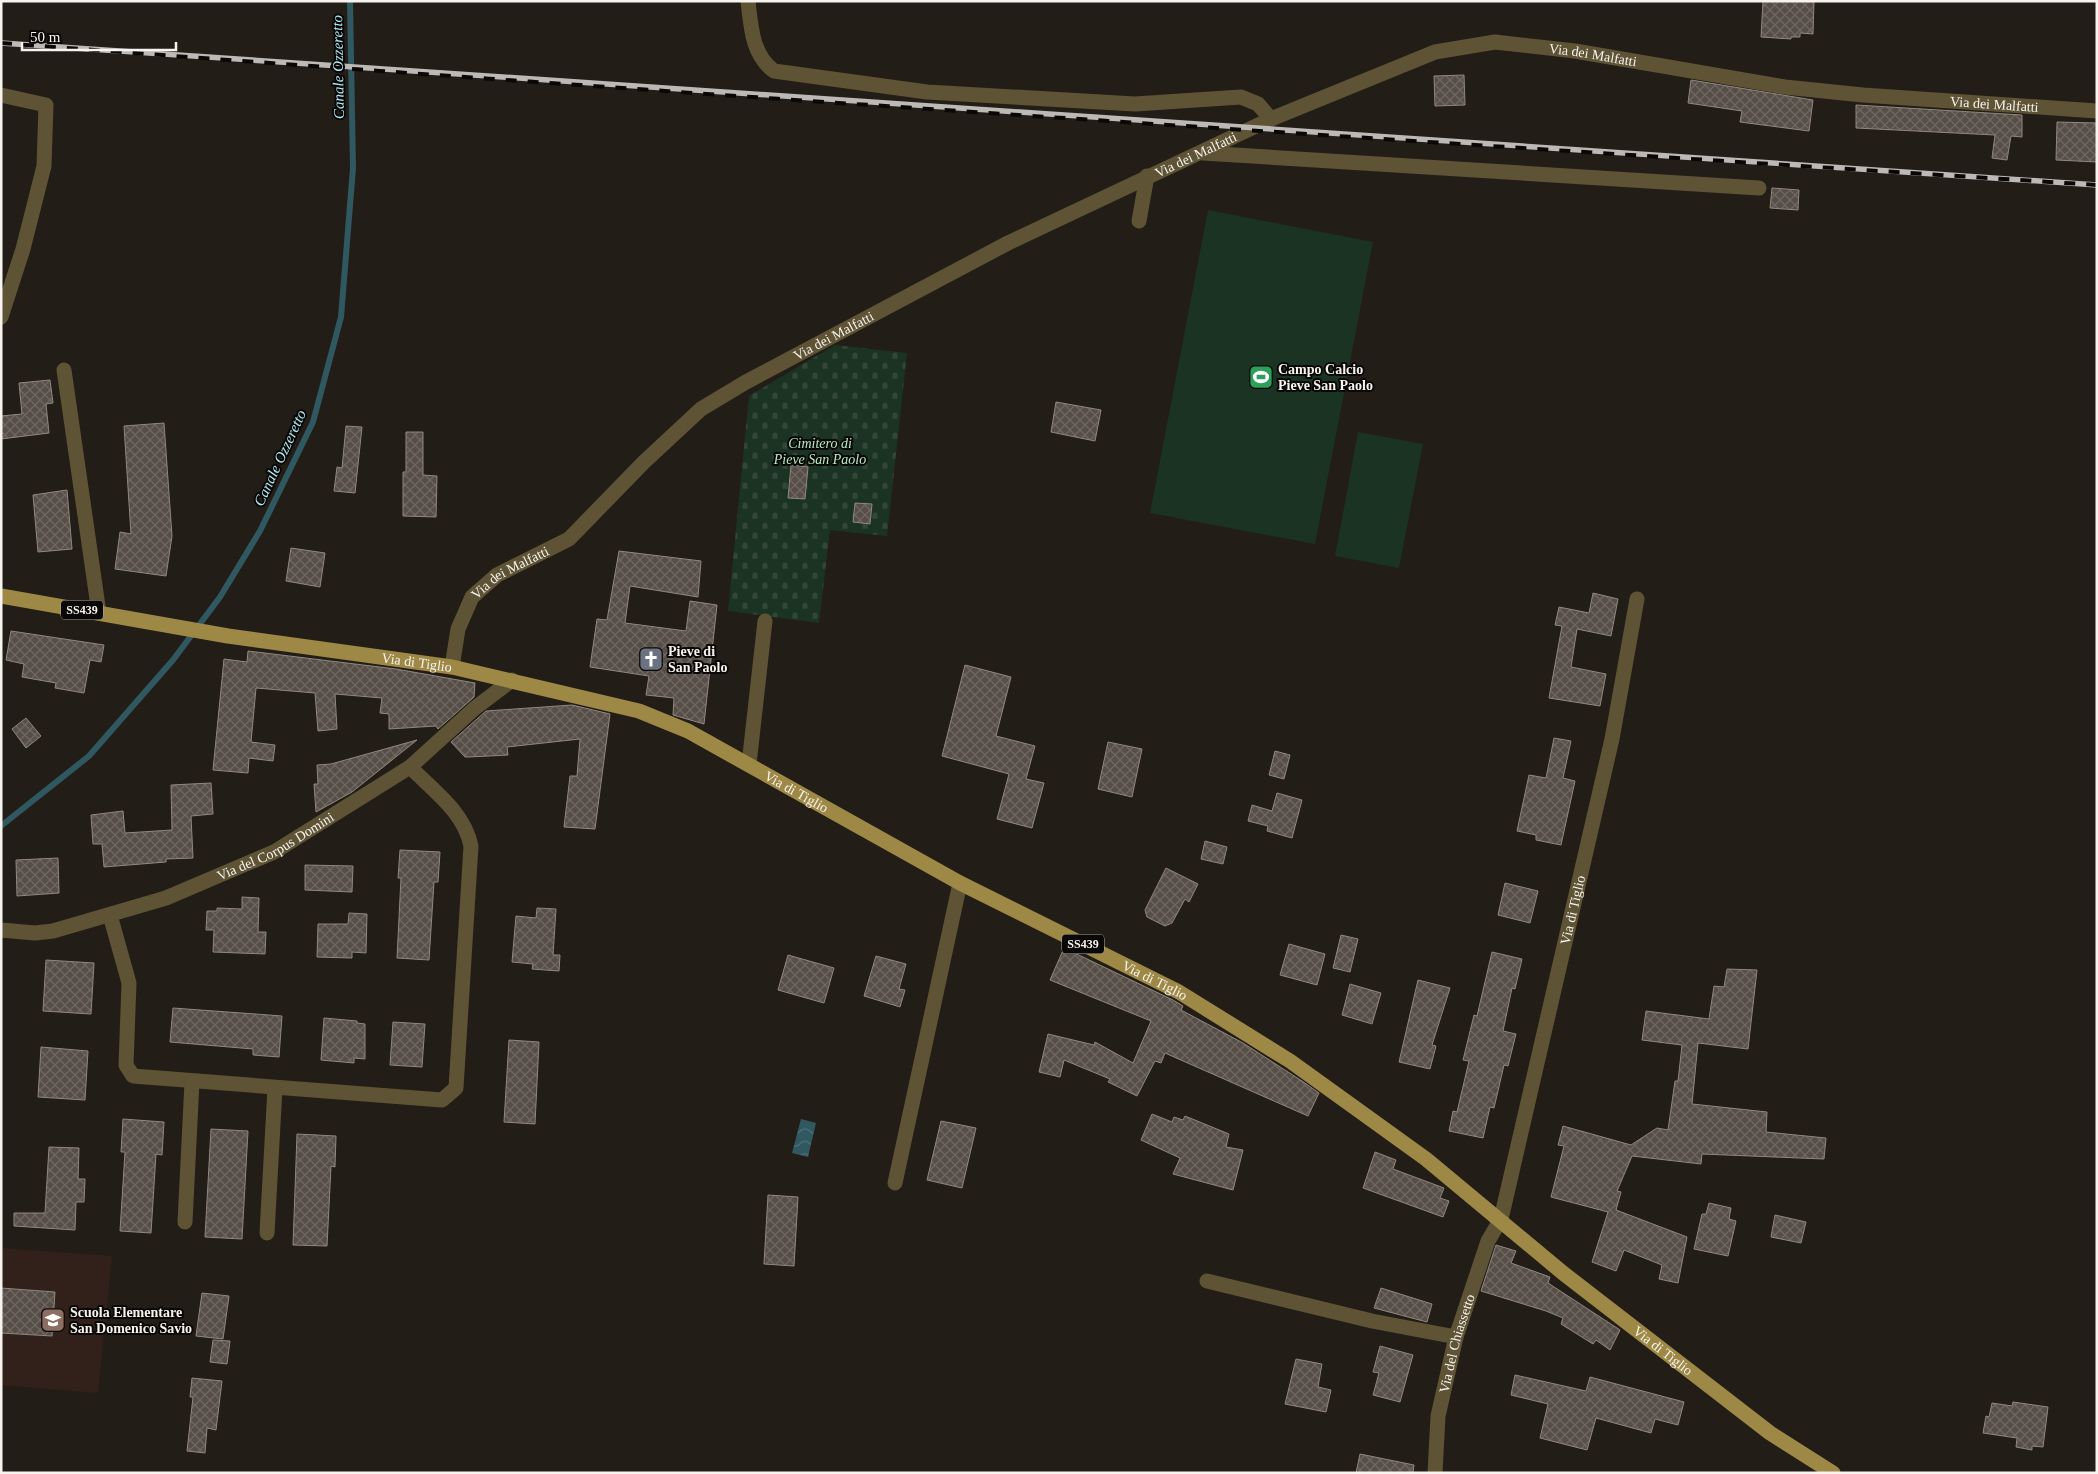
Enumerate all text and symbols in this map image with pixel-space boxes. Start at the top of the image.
water label: Canale Ozzeretto [329,14,347,119]
scale bar [22,20,176,52]
text: 50 m [30,29,61,45]
street label: Via dei Malfatti [1548,41,1638,69]
street label: Via dei Malfatti [1950,93,2039,114]
street label: Via dei Malfatti [1152,129,1239,180]
street label: Via dei Malfatti [791,308,876,363]
place label: Campo Calcio Pieve San Paolo [1278,362,1373,393]
sports icon: Campo Calcio Pieve San Paolo [1248,364,1274,390]
water label: Canale Ozzeretto [251,407,309,509]
park label: Cimitero di Pieve San Paolo [773,436,866,467]
street label: Via dei Malfatti [468,543,551,602]
road number: SS439 [61,600,103,620]
place label: Pieve di San Paolo [668,644,728,675]
church icon: Pieve di San Paolo [638,646,664,672]
street label: Via di Tiglio [381,650,453,674]
street label: Via di Tiglio [762,768,831,815]
street label: Via del Corpus Domini [214,809,336,883]
street label: Via di Tiglio [1557,874,1588,946]
road number: SS439 [1062,934,1104,954]
street label: Via di Tiglio [1120,958,1190,1003]
street label: Via del Chiassetto [1436,1292,1477,1394]
place label: Scuola Elementare San Domenico Savio [70,1305,192,1336]
school or university icon: Scuola Elementare San Domenico Savio [40,1307,66,1333]
street label: Via di Tiglio [1631,1323,1696,1378]

